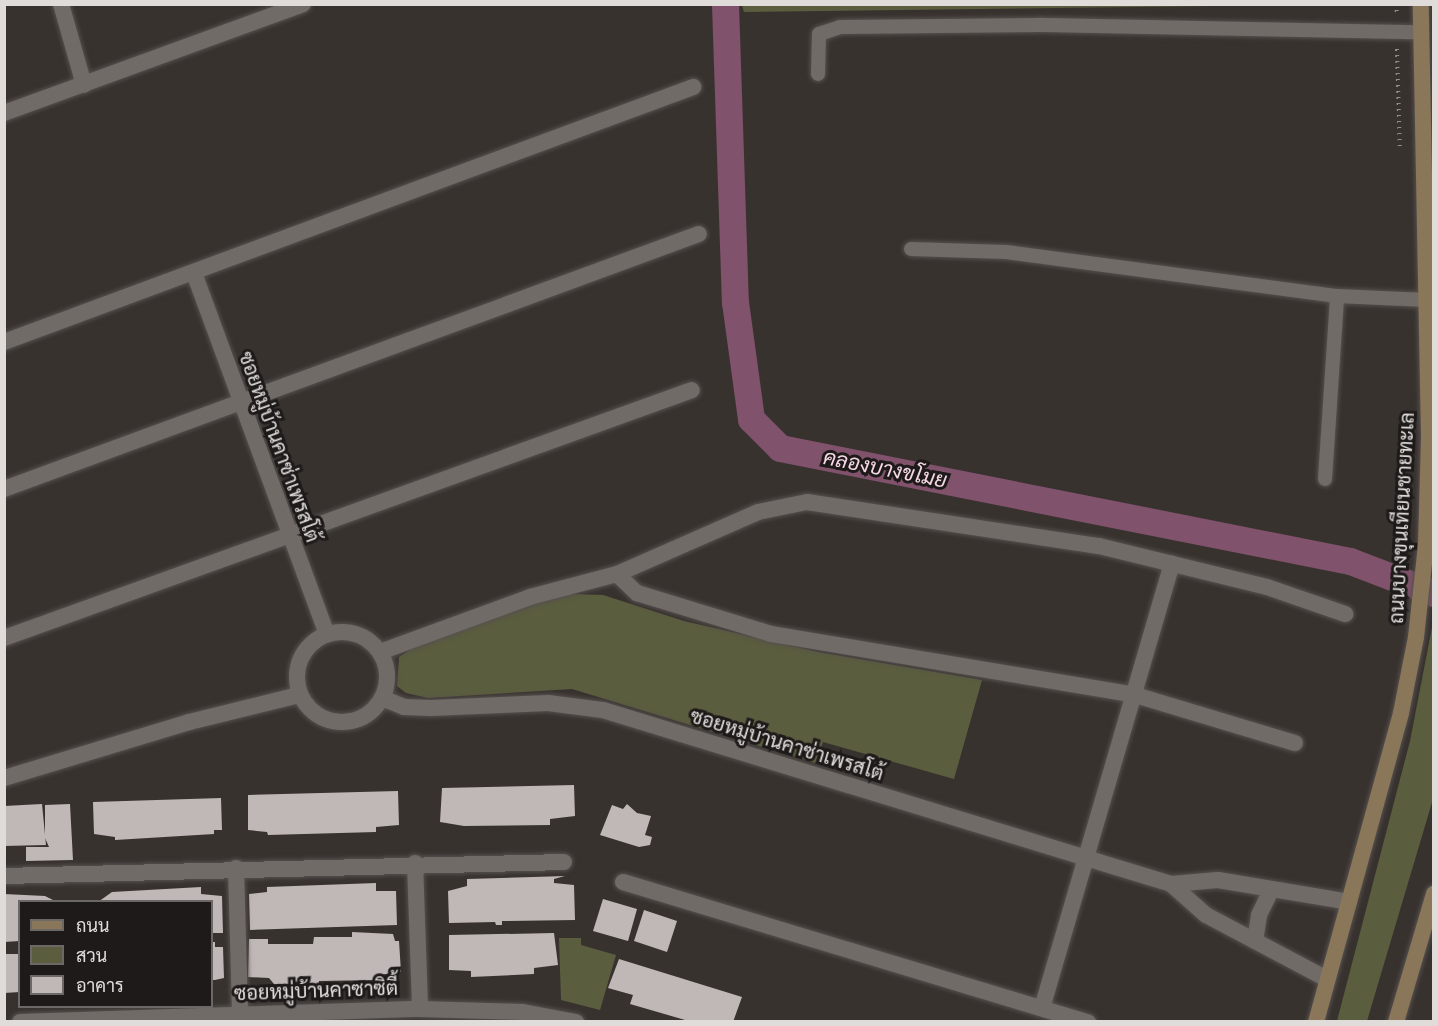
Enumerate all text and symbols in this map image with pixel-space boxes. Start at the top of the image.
street label: ซอยหมู่บ้านคาซ่าเพรสโต้ [233,348,325,546]
street label: ถนนบางขุนเทียนชายทะเล [1384,412,1420,624]
water label: คลองบางขโมย [821,445,949,493]
street label: ซอยหมู่บ้านคาซ่าเพรสโต้ [687,704,887,786]
legend [18,900,213,1008]
text: ถนน [76,915,109,937]
text: สวน [76,945,107,967]
text: อาคาร [76,975,124,997]
street label: ซอยหมู่บ้านคาซาซิตี้ [234,976,398,1006]

